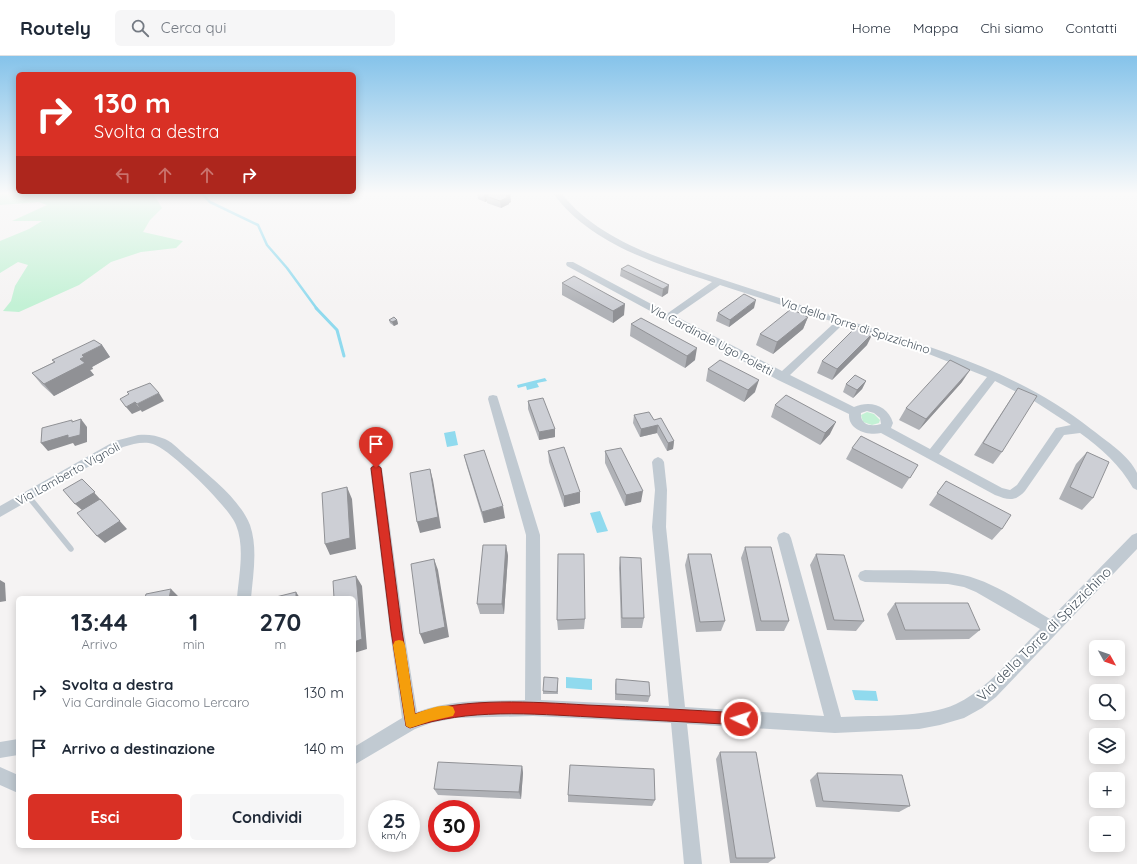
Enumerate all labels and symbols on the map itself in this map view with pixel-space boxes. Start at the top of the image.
street label: Via della Torre di Spizzichino [778,294,932,357]
street label: Via Cardinale Ugo Poletti [647,301,776,379]
pin [359,427,393,468]
street label: Via Lamberto Vignoli [13,439,122,508]
street label: Via della Torre di Spizzichino [973,563,1115,705]
north arrow [1089,640,1125,676]
position arrow [720,698,762,740]
speed limit sign: 30 [428,800,480,852]

